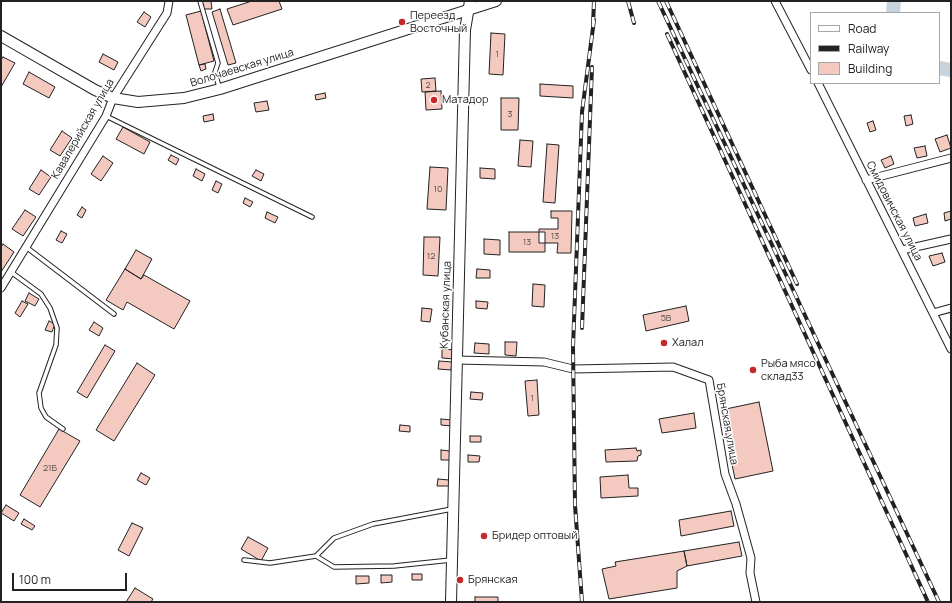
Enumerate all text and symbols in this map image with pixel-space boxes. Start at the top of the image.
place label: Переезд Восточный [410,9,467,35]
legend [810,12,940,84]
marker: Переезд Восточный [397,17,407,27]
text: Road [848,20,876,37]
text: Railway [848,40,889,57]
street label: Волочаевская улица [189,46,295,90]
house number: 1 [495,49,499,59]
text: Building [848,60,892,77]
street label: Кавалерийская улица [49,77,117,181]
house number: 2 [425,80,431,90]
place label: Матадор [442,93,488,107]
marker: Матадор [429,95,439,105]
house number: 3 [508,109,512,119]
street label: Смидовичская улица [863,159,925,263]
house number: 10 [434,184,442,194]
house number: 13 [551,231,559,241]
house number: 13 [523,237,531,247]
house number: 12 [427,251,435,261]
street label: Кубанская улица [438,261,454,349]
house number: 5В [661,313,671,323]
place label: Халал [672,336,704,350]
marker: Халал [659,338,669,348]
place label: Рыба мясо склад33 [761,357,816,383]
marker: Рыба мясо склад33 [748,365,758,375]
street label: Брянская улица [713,382,741,466]
house number: 1 [530,393,534,403]
house number: 21Б [43,463,57,473]
place label: Бридер оптовый [492,529,577,543]
marker: Бридер оптовый [479,531,489,541]
scale bar [14,565,129,591]
text: 100 m [19,571,51,588]
place label: Брянская [468,573,517,587]
marker: Брянская [455,575,465,585]

